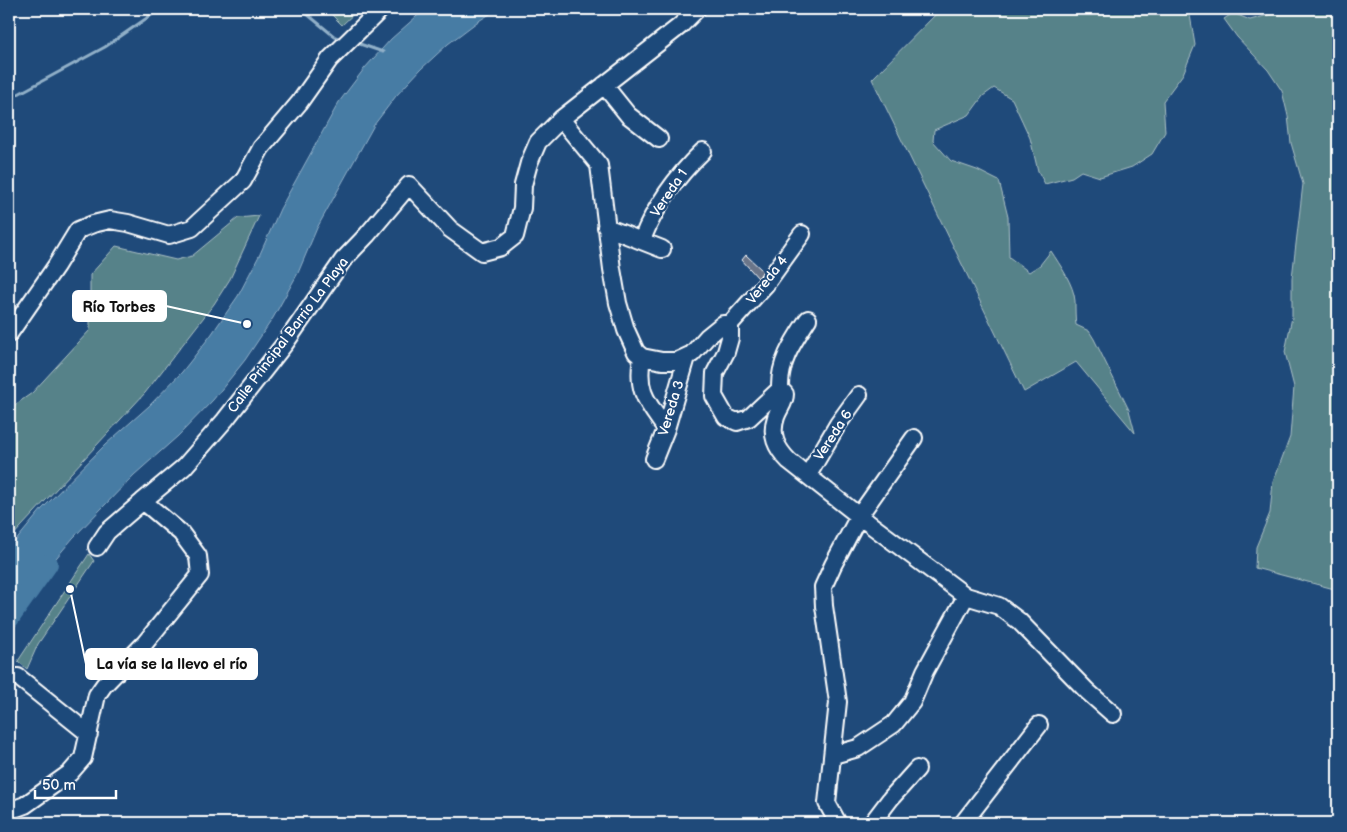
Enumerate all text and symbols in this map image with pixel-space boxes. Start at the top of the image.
street label: Vereda 1 [647,166,691,220]
street label: Vereda 4 [743,252,792,308]
street label: Calle Principal Barrio La Playa [224,254,352,416]
callout: Río Torbes [73,291,166,321]
text: Río Torbes [83,298,155,317]
street label: Vereda 3 [654,378,688,438]
street label: Vereda 6 [810,406,856,464]
callout: La vía se la llevo el río [86,649,257,679]
text: La vía se la llevo el río [96,655,248,674]
scale bar [35,767,116,799]
text: 50 m [42,776,76,795]

